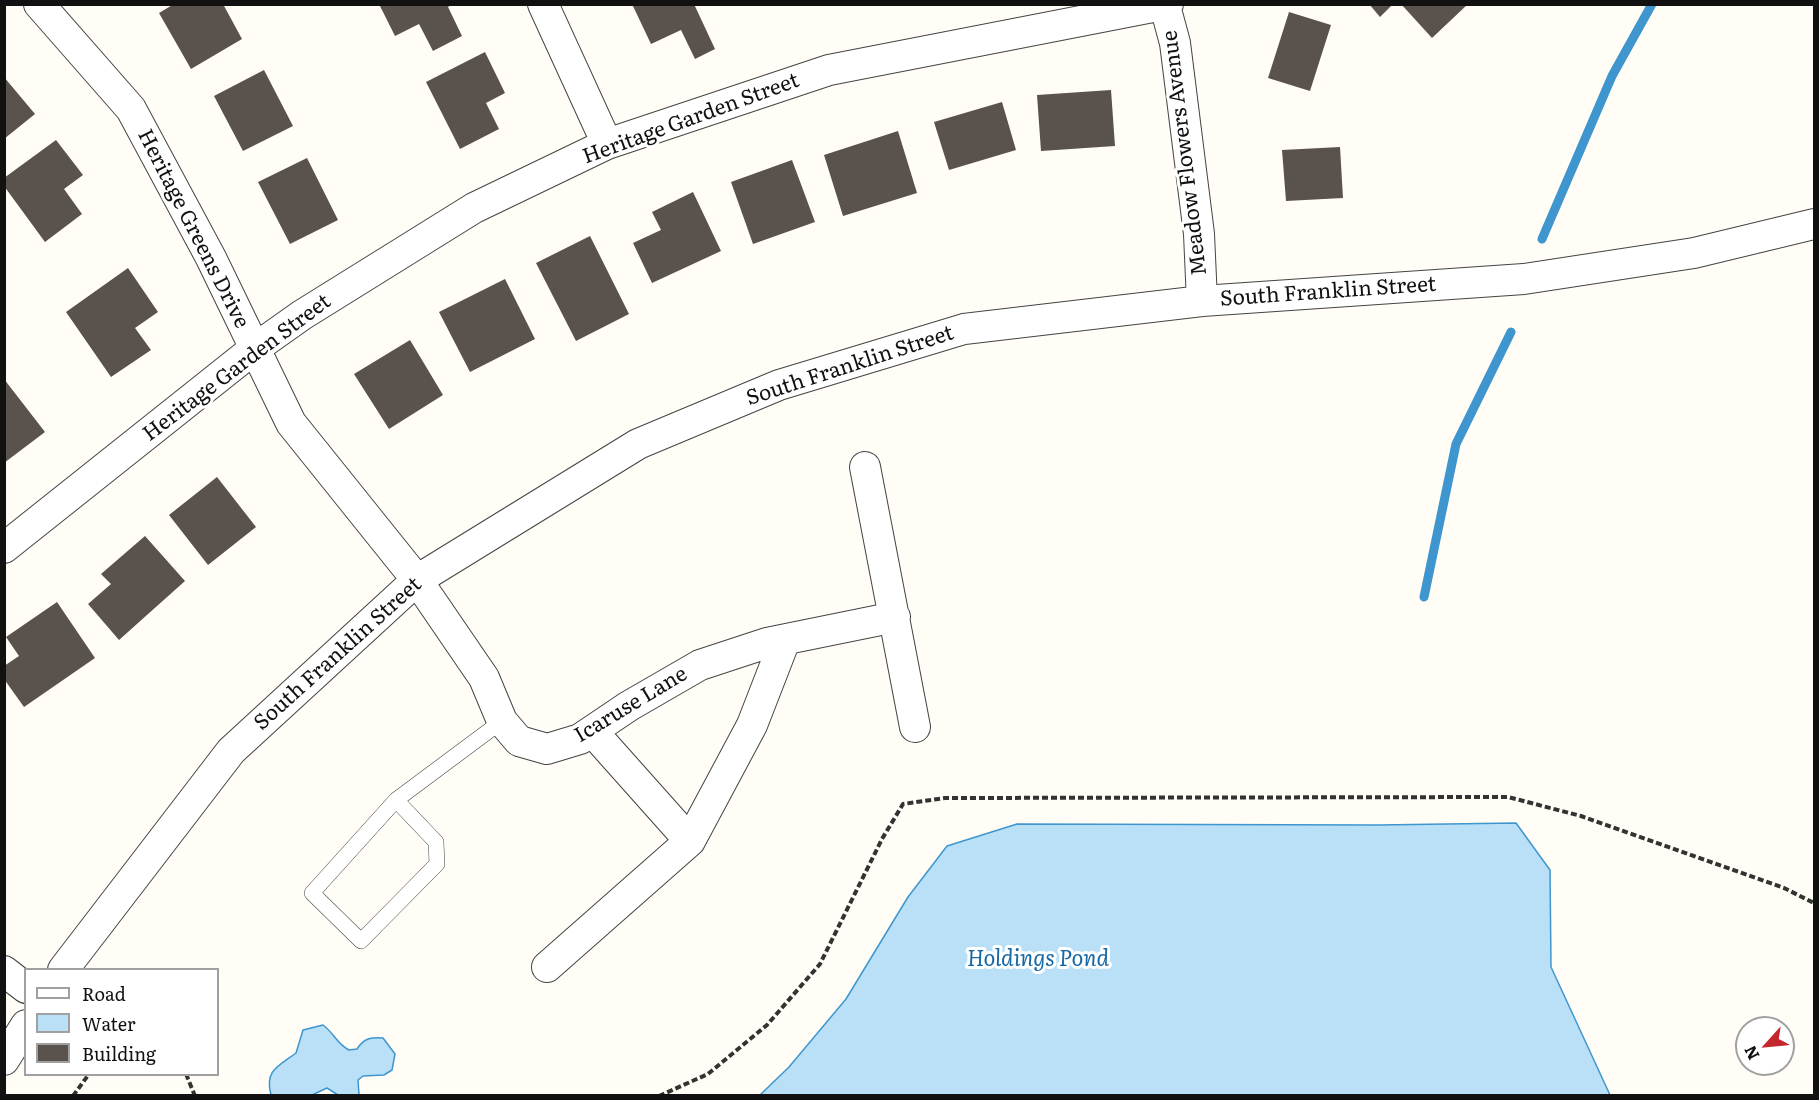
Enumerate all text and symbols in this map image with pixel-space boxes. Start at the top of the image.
street label: Meadow Flowers Avenue [1157,29,1213,277]
street label: Heritage Garden Street [579,68,803,170]
street label: Heritage Greens Drive [132,125,254,333]
street label: South Franklin Street [1219,272,1437,312]
street label: Heritage Garden Street [138,289,336,447]
street label: South Franklin Street [743,321,957,411]
street label: South Franklin Street [249,572,427,736]
street label: Icaruse Lane [570,662,692,748]
water label: Holdings Pond [967,947,1109,973]
legend [24,968,219,1076]
text: Road [82,980,126,1007]
text: Water [82,1010,135,1037]
north arrow [1735,1016,1795,1076]
text: Building [82,1040,156,1067]
text: N [1737,1042,1764,1065]

